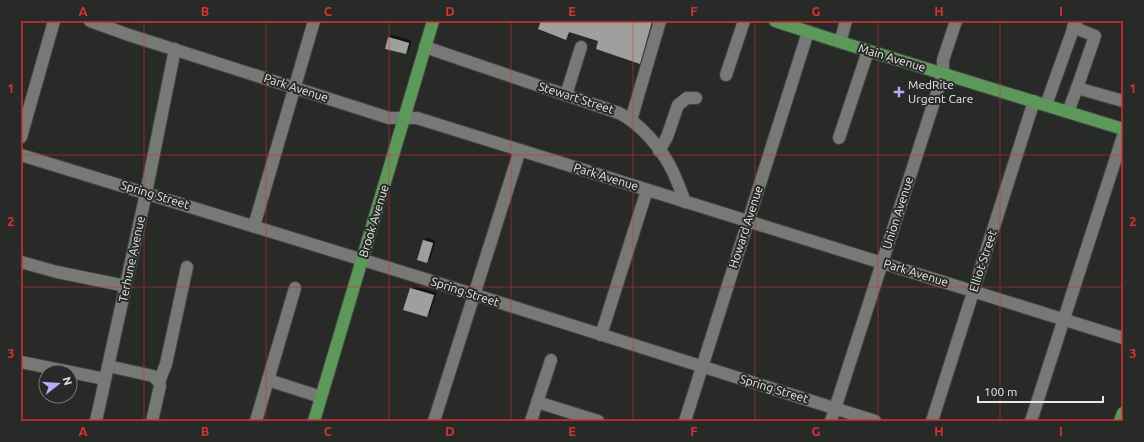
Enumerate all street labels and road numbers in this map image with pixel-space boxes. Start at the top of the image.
street label: Main Avenue [857,41,927,74]
street label: Park Avenue [262,71,330,104]
street label: Stewart Street [537,79,616,116]
street label: Park Avenue [572,161,640,193]
street label: Union Avenue [880,175,915,251]
street label: Spring Street [119,178,191,211]
street label: Brook Avenue [356,183,391,259]
street label: Howard Avenue [726,184,765,270]
street label: Terhune Avenue [116,215,147,303]
street label: Elliot Street [966,228,999,293]
street label: Park Avenue [882,257,950,289]
street label: Spring Street [429,274,501,309]
street label: Spring Street [738,372,810,405]

